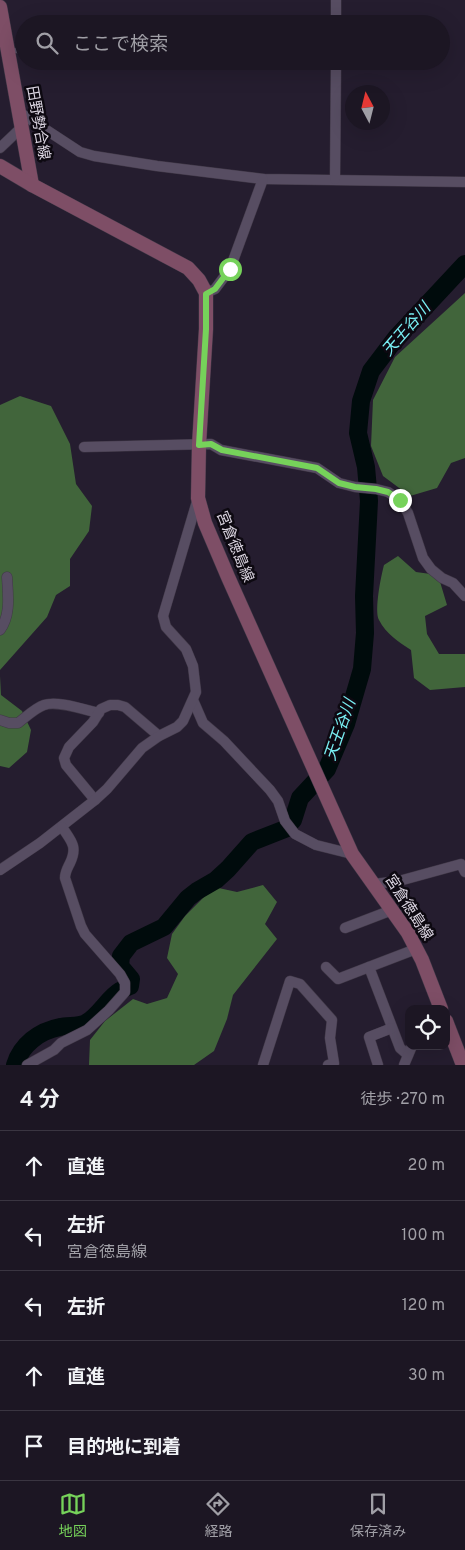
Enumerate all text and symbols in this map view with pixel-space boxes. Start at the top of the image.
search box [15,15,450,70]
icon: search [33,29,61,57]
text: ここで検索 [73,33,168,57]
street label: 田野勢合線 [21,84,53,162]
north arrow [345,85,390,130]
route start [219,258,242,281]
water label: 天王谷川 [378,298,437,361]
route end [389,489,412,512]
street label: 宮倉徳島線 [211,509,257,585]
water label: 天王谷川 [321,695,362,764]
street label: 宮倉徳島線 [380,871,436,945]
map controls [405,1005,450,1050]
button: locate [405,1005,450,1050]
text: 4 分 [20,1087,60,1114]
text: 徒歩 · 270 m [360,1090,445,1110]
icon: ahead [20,1152,48,1180]
text: 直進 [67,1156,105,1180]
text: 20 m [408,1156,445,1176]
text: 左折 [67,1214,105,1238]
icon: left [20,1222,48,1250]
text: 100 m [401,1226,445,1246]
text: 宮倉徳島線 [67,1243,147,1263]
icon: left [20,1292,48,1320]
text: 左折 [67,1296,105,1320]
text: 120 m [402,1296,445,1316]
icon: ahead [20,1362,48,1390]
text: 直進 [67,1366,105,1390]
text: 30 m [408,1366,445,1386]
icon: arrive [20,1432,48,1460]
text: 目的地に到着 [67,1436,181,1460]
tab: 地図 [59,1490,87,1541]
tab: 経路 [204,1490,232,1541]
tab: 保存済み [350,1490,406,1541]

